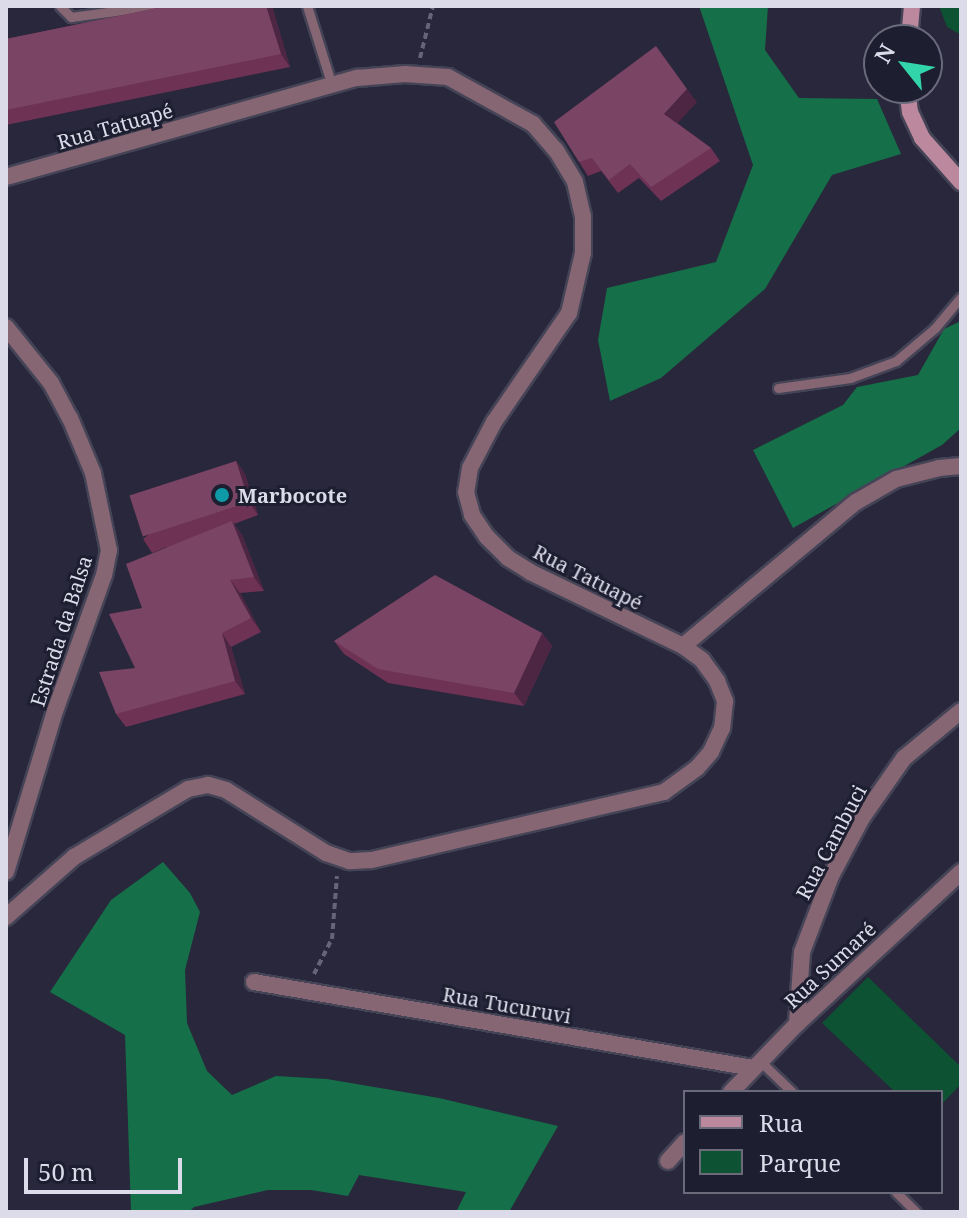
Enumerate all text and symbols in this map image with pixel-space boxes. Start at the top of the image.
north arrow [863,24,943,104]
text: N [867,38,901,68]
street label: Rua Tatuapé [54,98,176,154]
place label: Marbocote [238,483,347,507]
marker: Marbocote [213,486,231,504]
street label: Rua Tatuapé [529,539,647,615]
street label: Estrada da Balsa [25,553,97,709]
street label: Rua Cambuci [791,781,871,903]
street label: Rua Sumaré [779,917,881,1013]
street label: Rua Tucuruvi [441,982,573,1028]
legend [683,1090,943,1194]
text: Rua [759,1106,804,1139]
scale bar [28,1142,186,1192]
text: Parque [759,1146,841,1179]
text: 50 m [38,1155,94,1188]

